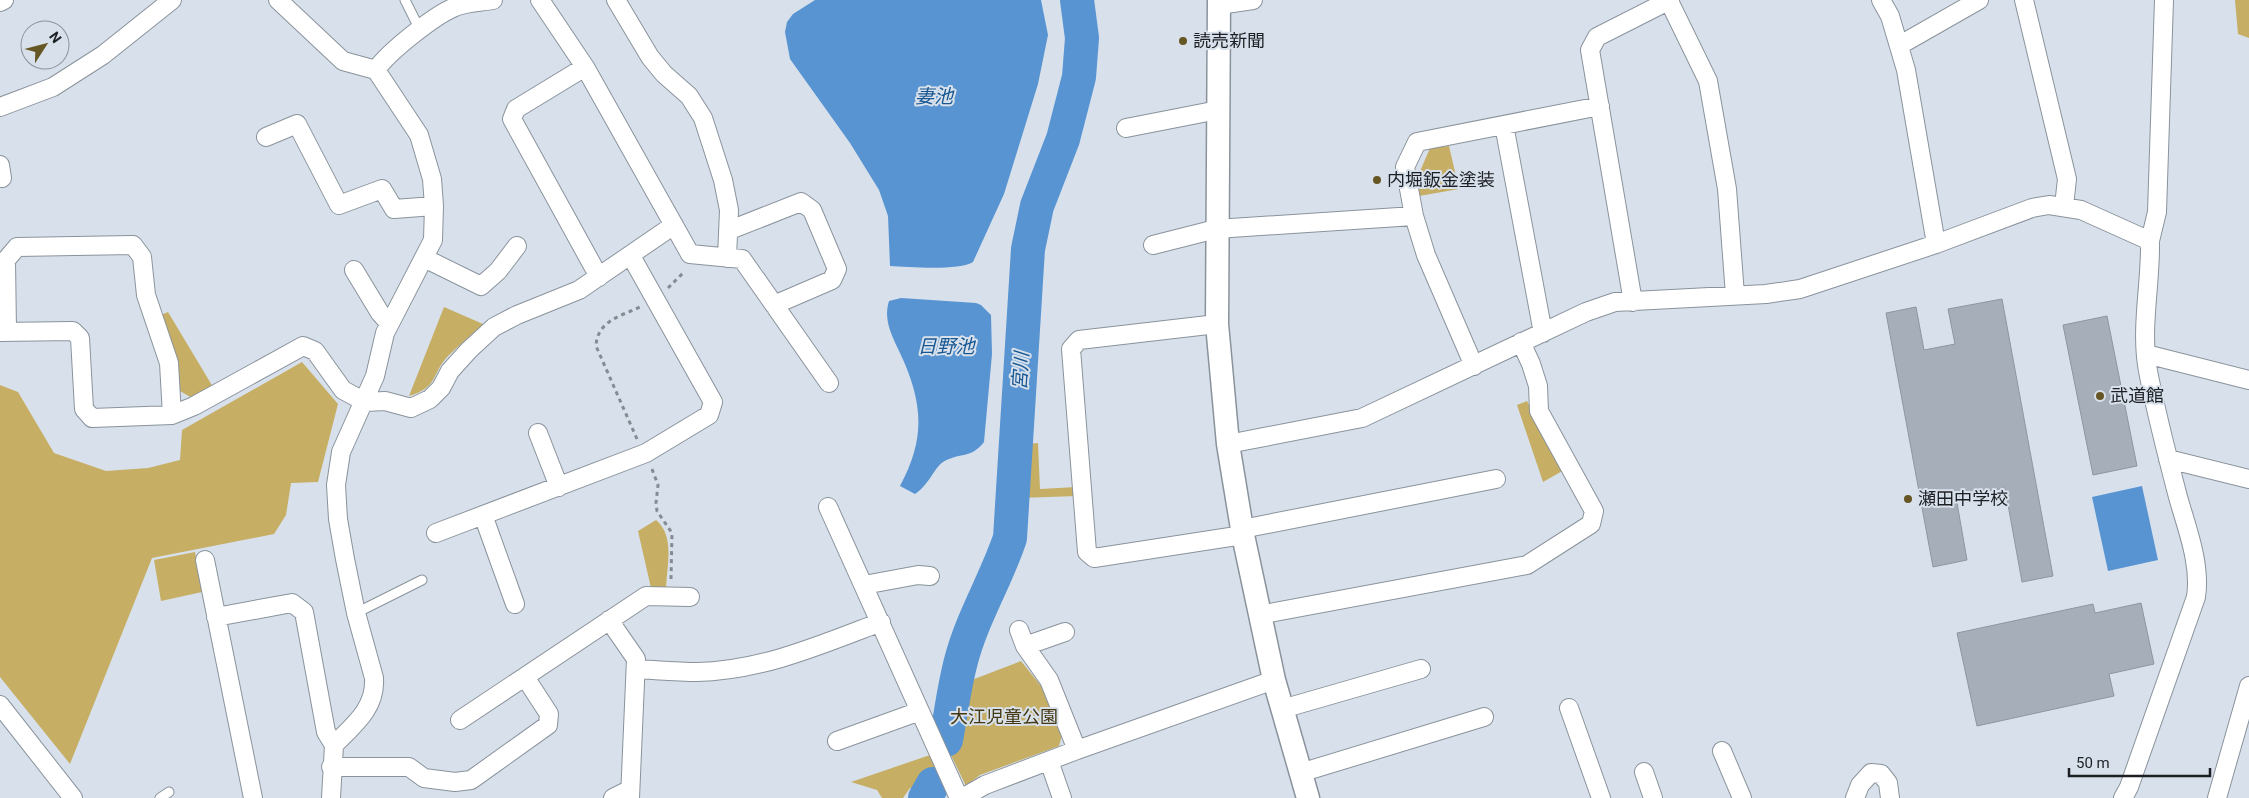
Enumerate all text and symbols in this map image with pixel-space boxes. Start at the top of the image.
north arrow [20,20,70,70]
text: N [46,29,65,46]
place label: 読売新聞 [1193,30,1265,51]
marker: 読売新聞 [1177,35,1189,47]
water label: 妻池 [915,85,955,108]
place label: 内堀鈑金塗装 [1387,169,1495,190]
marker: 内堀鈑金塗装 [1371,174,1383,186]
water label: 日野池 [917,335,976,358]
water label: 宮川 [1008,349,1033,391]
place label: 武道館 [2110,385,2164,406]
marker: 武道館 [2094,390,2106,402]
place label: 瀬田中学校 [1918,488,2008,509]
marker: 瀬田中学校 [1902,493,1914,505]
park label: 大江児童公園 [950,706,1058,727]
scale bar [2069,746,2210,778]
text: 50 m [2076,754,2110,772]

